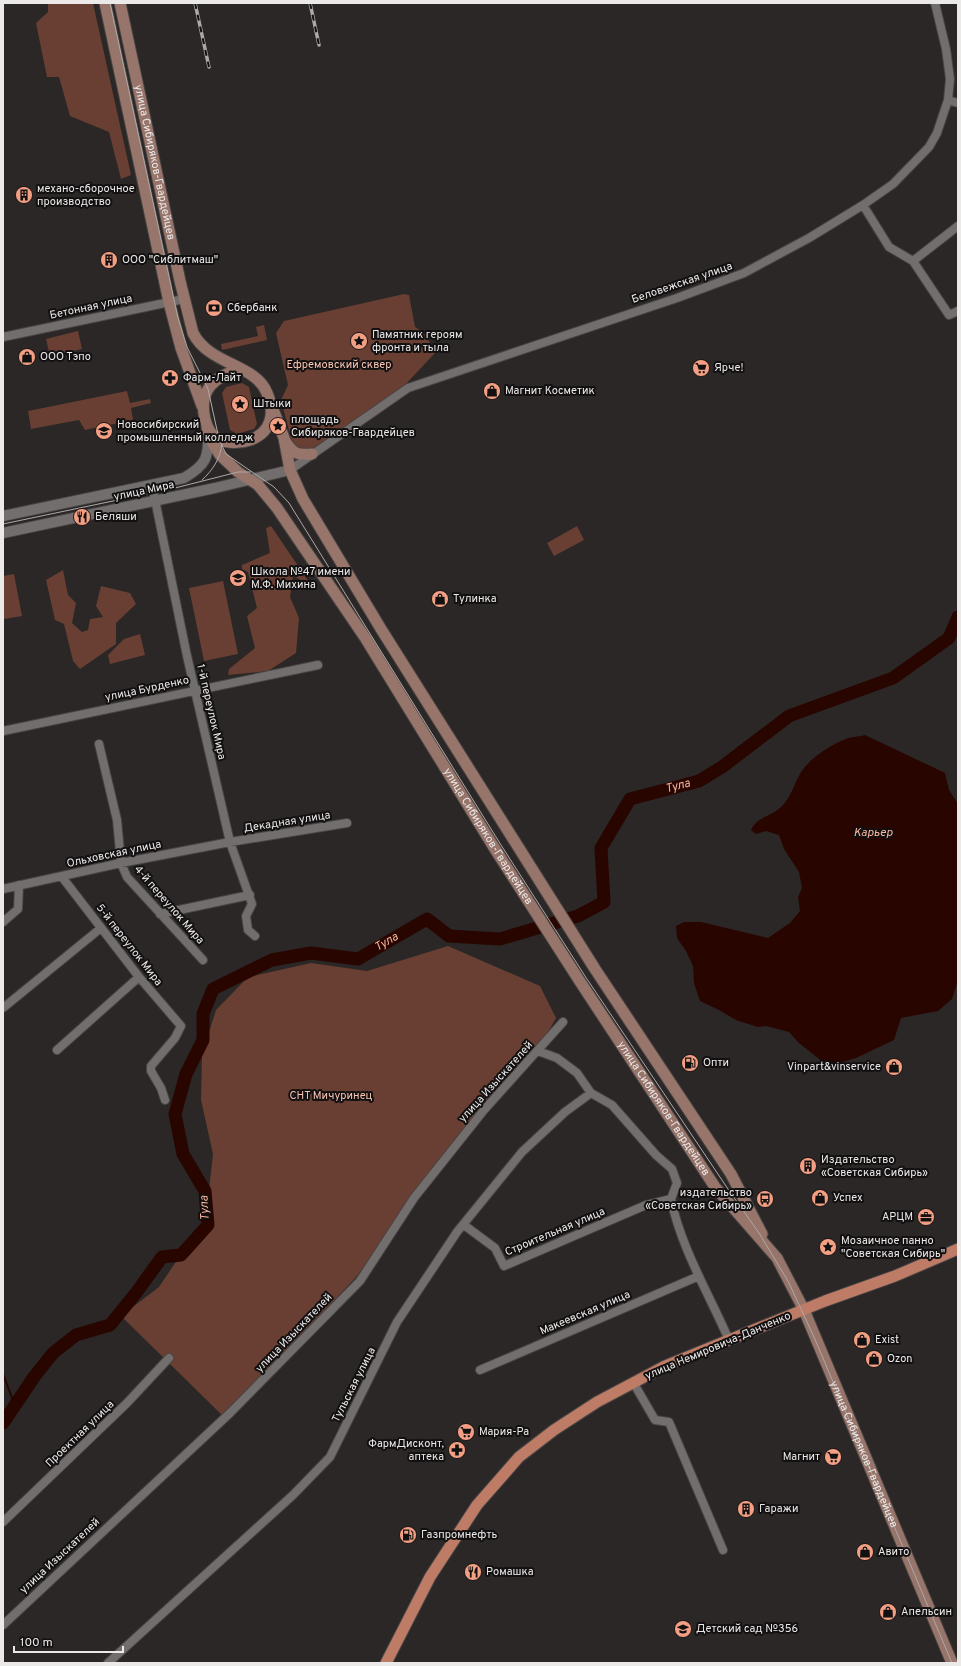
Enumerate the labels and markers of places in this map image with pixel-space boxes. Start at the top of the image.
place label: механо-сборочное производство [37,182,135,209]
building icon: механо-сборочное производство [14,185,34,205]
building icon: ООО "Сиблитмаш" [99,250,119,270]
place label: ООО "Сиблитмаш" [122,253,218,267]
bank icon: Сбербанк [204,298,224,318]
place label: Сбербанк [227,301,277,315]
place label: Памятник героям фронта и тыла [372,328,462,355]
place icon: Памятник героям фронта и тыла [349,331,369,351]
shop icon: ООО Тэпо [17,347,37,367]
place label: ООО Тэпо [40,350,91,364]
supermarket icon: Ярче! [691,358,711,378]
place label: Ярче! [714,361,743,375]
pharmacy icon: Фарм-Лайт [160,368,180,388]
place label: Фарм-Лайт [183,371,241,385]
shop icon: Магнит Косметик [482,381,502,401]
place label: Магнит Косметик [505,384,595,398]
place icon: Штыки [230,394,250,414]
place label: Штыки [253,397,291,411]
place label: площадь Сибиряков-Гвардейцев [291,413,415,440]
place icon: площадь Сибиряков-Гвардейцев [268,416,288,436]
place label: Новосибирский промышленный колледж [117,418,253,445]
school or university icon: Новосибирский промышленный колледж [94,421,114,441]
restaurant icon: Беляши [72,507,92,527]
place label: Беляши [95,510,137,524]
place label: Школа №47 имени М.Ф. Михина [251,565,350,592]
school or university icon: Школа №47 имени М.Ф. Михина [228,568,248,588]
shop icon: Тулинка [430,589,450,609]
place label: Тулинка [453,592,497,606]
fuel station icon: Опти [680,1053,700,1073]
place label: Опти [703,1056,729,1070]
shop icon: Vinpart&vinservice [884,1057,904,1077]
place label: Vinpart&vinservice [787,1060,881,1074]
place label: Издательство «Советская Сибирь» [821,1153,928,1180]
building icon: Издательство «Советская Сибирь» [798,1156,818,1176]
place label: издательство «Советская Сибирь» [645,1186,752,1213]
shop icon: Успех [810,1188,830,1208]
bus stop icon: издательство «Советская Сибирь» [755,1189,775,1209]
place label: Успех [833,1191,863,1205]
office icon: АРЦМ [916,1207,936,1227]
place label: АРЦМ [882,1210,913,1224]
place label: Мозаичное панно "Советская Сибирь" [841,1234,945,1261]
place icon: Мозаичное панно "Советская Сибирь" [818,1237,838,1257]
shop icon: Exist [852,1330,872,1350]
place label: Exist [875,1333,899,1347]
shop icon: Ozon [864,1349,884,1369]
place label: Ozon [887,1352,913,1366]
supermarket icon: Мария-Ра [456,1422,476,1442]
place label: Мария-Ра [479,1425,529,1439]
place label: ФармДисконт, аптека [368,1437,445,1464]
pharmacy icon: ФармДисконт, аптека [447,1440,467,1460]
supermarket icon: Магнит [823,1447,843,1467]
place label: Магнит [783,1450,820,1464]
building icon: Гаражи [736,1499,756,1519]
place label: Гаражи [759,1502,798,1516]
fuel station icon: Газпромнефть [398,1525,418,1545]
place label: Газпромнефть [421,1528,497,1542]
shop icon: Авито [855,1542,875,1562]
place label: Авито [878,1545,909,1559]
restaurant icon: Ромашка [463,1562,483,1582]
place label: Ромашка [486,1565,534,1579]
shop icon: Апельсин [878,1602,898,1622]
place label: Апельсин [901,1605,952,1619]
school or university icon: Детский сад №356 [673,1619,693,1639]
place label: Детский сад №356 [696,1622,798,1636]

